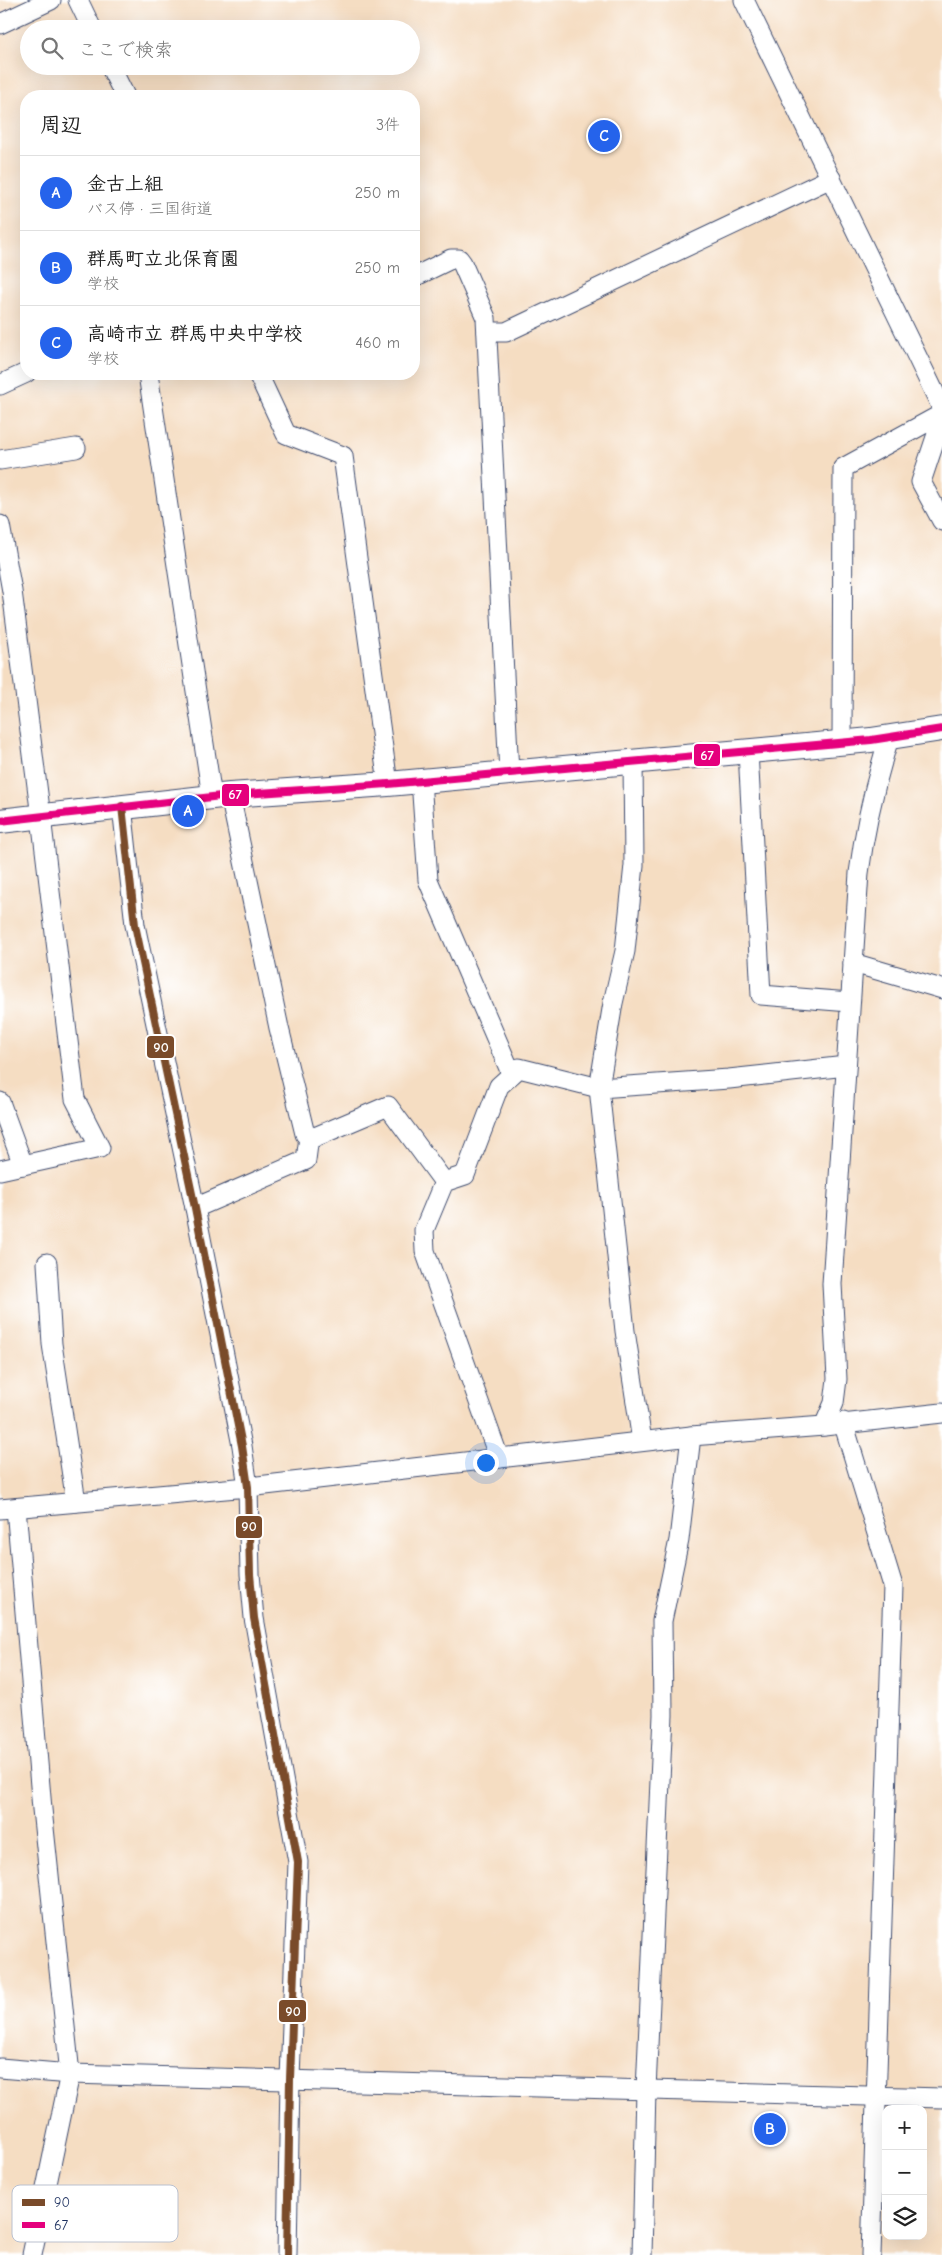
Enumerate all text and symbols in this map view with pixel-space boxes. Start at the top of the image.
search box [20,20,420,75]
icon: search [38,34,66,62]
text: ここで検索 [78,39,173,61]
text: 周辺 [40,113,82,137]
text: 3件 [376,116,400,134]
pin: C [588,117,620,155]
text: 金古上組 [87,173,163,195]
text: A [52,184,60,202]
text: 250 m [355,184,400,202]
text: バス停 · 三国街道 [87,200,213,218]
text: 群馬町立北保育園 [87,248,239,270]
text: B [51,259,61,277]
text: 250 m [355,259,400,277]
text: 学校 [87,275,119,293]
text: 高崎市立 群馬中央中学校 [87,323,303,345]
text: C [51,334,61,352]
text: 460 m [355,334,400,352]
text: 学校 [87,350,119,368]
line badge: 67 [693,743,721,767]
text: 67 [700,747,715,764]
line badge: 67 [221,783,250,807]
text: 67 [228,786,243,803]
pin: A [172,792,204,830]
line badge: 90 [146,1035,175,1059]
text: 90 [153,1039,169,1056]
your location [473,1450,499,1476]
line badge: 90 [235,1515,263,1539]
text: 90 [241,1518,257,1535]
line badge: 90 [278,1999,307,2023]
text: 90 [285,2003,301,2020]
map controls [882,2105,927,2240]
button: + [882,2105,927,2150]
pin: B [754,2110,786,2148]
button: − [882,2150,927,2195]
legend [12,2185,178,2242]
text: 90 [54,2194,70,2211]
button: layers [882,2195,927,2240]
text: 67 [54,2217,69,2234]

